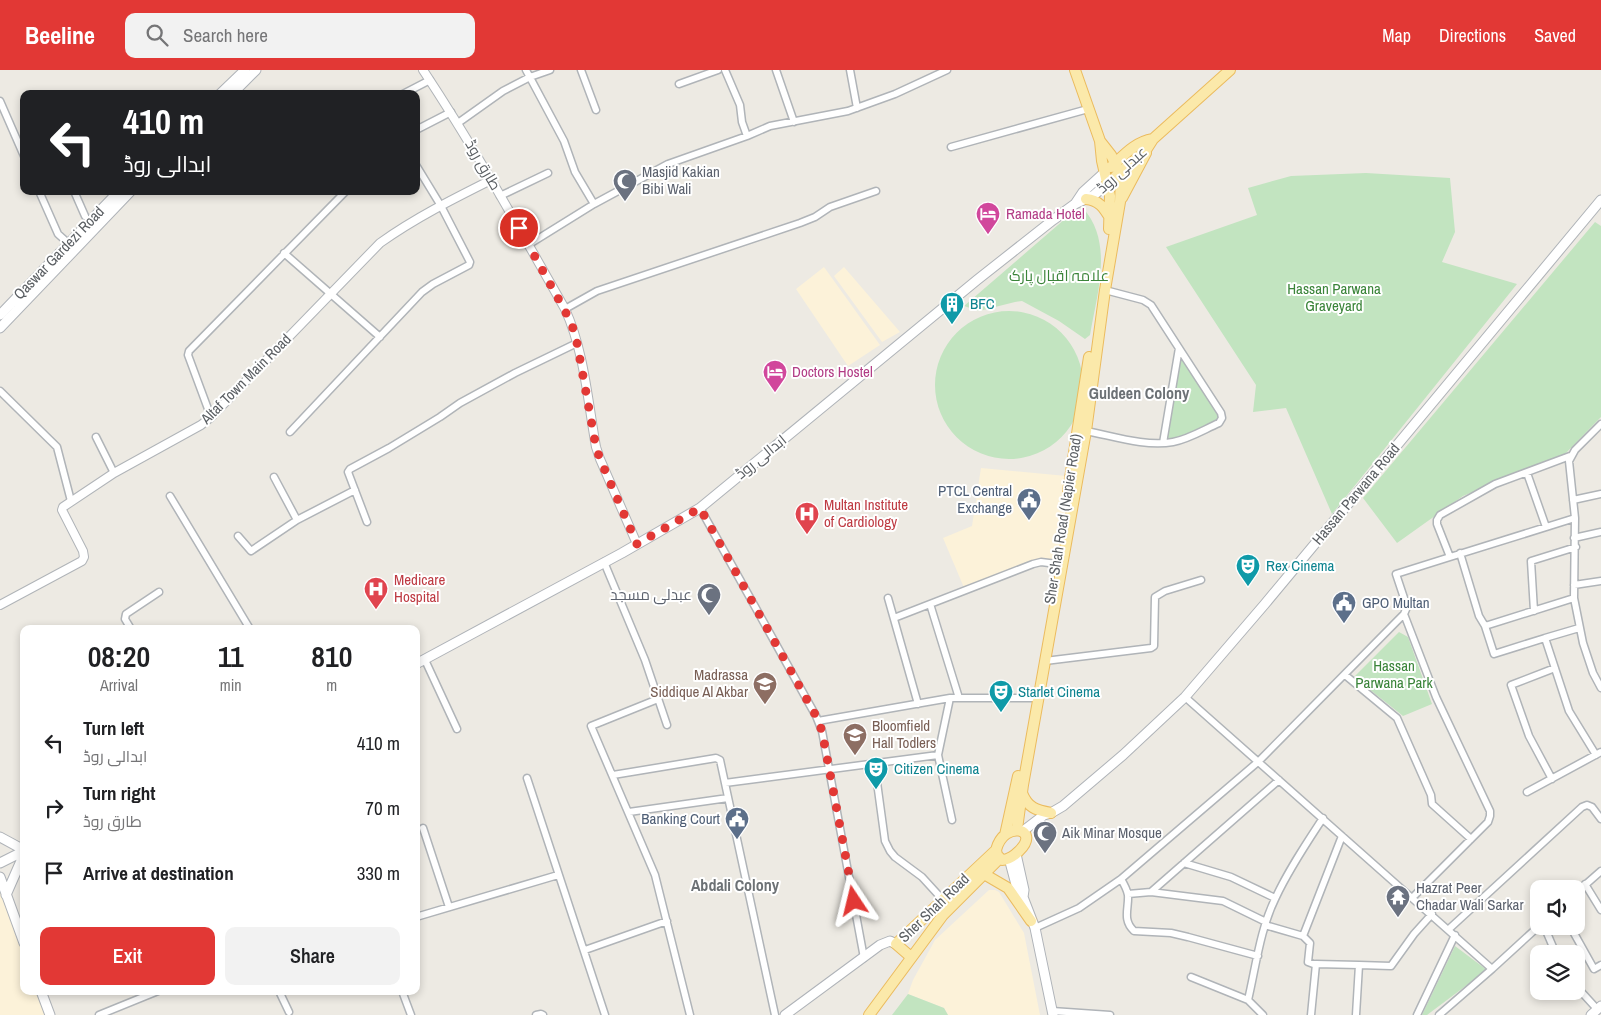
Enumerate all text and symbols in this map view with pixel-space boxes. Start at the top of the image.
search box [125,13,475,58]
text: Beeline [25,19,95,51]
icon: search [143,21,171,49]
text: Search here [183,22,268,48]
text: Map [1382,23,1411,48]
text: Directions [1439,23,1506,48]
text: Saved [1534,23,1576,48]
text: 410 m [123,98,204,145]
icon: left [40,110,105,175]
street label: طارق روڈ [461,136,506,194]
street label: عبدلی روڈ [1092,141,1152,198]
text: ابدالی روڈ [123,149,211,179]
place label: Masjid Kakian Bibi Wali [642,161,720,199]
mosque icon: Masjid Kakian Bibi Wali [612,168,638,202]
street label: Qaswar Gardezi Road [9,201,109,304]
hotel icon: Ramada Hotel [975,201,1001,235]
place label: Ramada Hotel [1006,203,1085,224]
pin [498,207,540,249]
icon: arrive [505,214,533,242]
park label: علامہ اقبال پارک [1009,265,1109,286]
park label: Hassan Parwana Graveyard [1287,278,1381,316]
building icon: BFC [939,291,965,325]
place label: BFC [970,293,995,314]
street label: Altaf Town Main Road [195,329,296,429]
hotel icon: Doctors Hostel [762,359,788,393]
place label: Doctors Hostel [792,361,873,382]
district label: Guldeen Colony [1089,382,1190,404]
street label: ابدالی روڈ [731,429,791,484]
street label: Sher Shah Road (Napier Road) [1039,432,1086,606]
street label: Hassan Parwana Road [1307,438,1404,549]
place label: PTCL Central Exchange [938,480,1012,518]
public building icon: PTCL Central Exchange [1016,487,1042,521]
place label: Multan Institute of Cardiology [824,494,908,532]
hospital icon: Multan Institute of Cardiology [794,501,820,535]
theatre icon: Rex Cinema [1235,553,1261,587]
place label: Rex Cinema [1266,555,1335,576]
place label: Medicare Hospital [394,569,445,607]
hospital icon: Medicare Hospital [363,576,389,610]
mosque icon: عبدلی مسجد [696,582,722,616]
place label: عبدلی مسجد [610,584,692,605]
public building icon: GPO Multan [1331,590,1357,624]
place label: GPO Multan [1362,592,1430,613]
text: 08:20 [88,636,150,676]
text: 11 [218,636,244,676]
text: 810 [311,636,352,676]
park label: Hassan Parwana Park [1355,655,1433,693]
place label: Madrassa Siddique Al Akbar [650,664,748,702]
school or university icon: Madrassa Siddique Al Akbar [752,671,778,705]
text: Arrival [100,674,138,696]
text: min [220,674,242,696]
text: m [326,674,337,696]
theatre icon: Starlet Cinema [988,679,1014,713]
place label: Starlet Cinema [1018,681,1100,702]
text: Turn left [83,715,144,741]
place label: Bloomfield Hall Todlers [872,715,936,753]
school or university icon: Bloomfield Hall Todlers [842,722,868,756]
icon: left [40,729,68,757]
text: 410 m [357,730,400,756]
text: ابدالی روڈ [83,745,147,767]
theatre icon: Citizen Cinema [863,756,889,790]
place label: Citizen Cinema [894,758,980,779]
text: Turn right [83,780,155,806]
icon: right [40,794,68,822]
text: 70 m [365,795,400,821]
public building icon: Banking Court [724,806,750,840]
place label: Banking Court [641,808,721,829]
text: طارق روڈ [83,810,142,832]
mosque icon: Aik Minar Mosque [1032,820,1058,854]
place label: Aik Minar Mosque [1061,822,1162,843]
icon: arrive [40,859,68,887]
text: Arrive at destination [83,860,234,886]
text: 330 m [357,860,400,886]
street label: Sher Shah Road [894,868,974,947]
district label: Abdali Colony [691,874,780,896]
position arrow [827,874,879,926]
place label: Hazrat Peer Chadar Wali Sarkar [1416,877,1524,915]
map controls [1530,880,1585,1000]
button: sound [1530,880,1585,935]
temple icon: Hazrat Peer Chadar Wali Sarkar [1385,884,1411,918]
button: Exit [40,927,215,985]
button: Share [225,927,400,985]
button: layers [1530,945,1585,1000]

